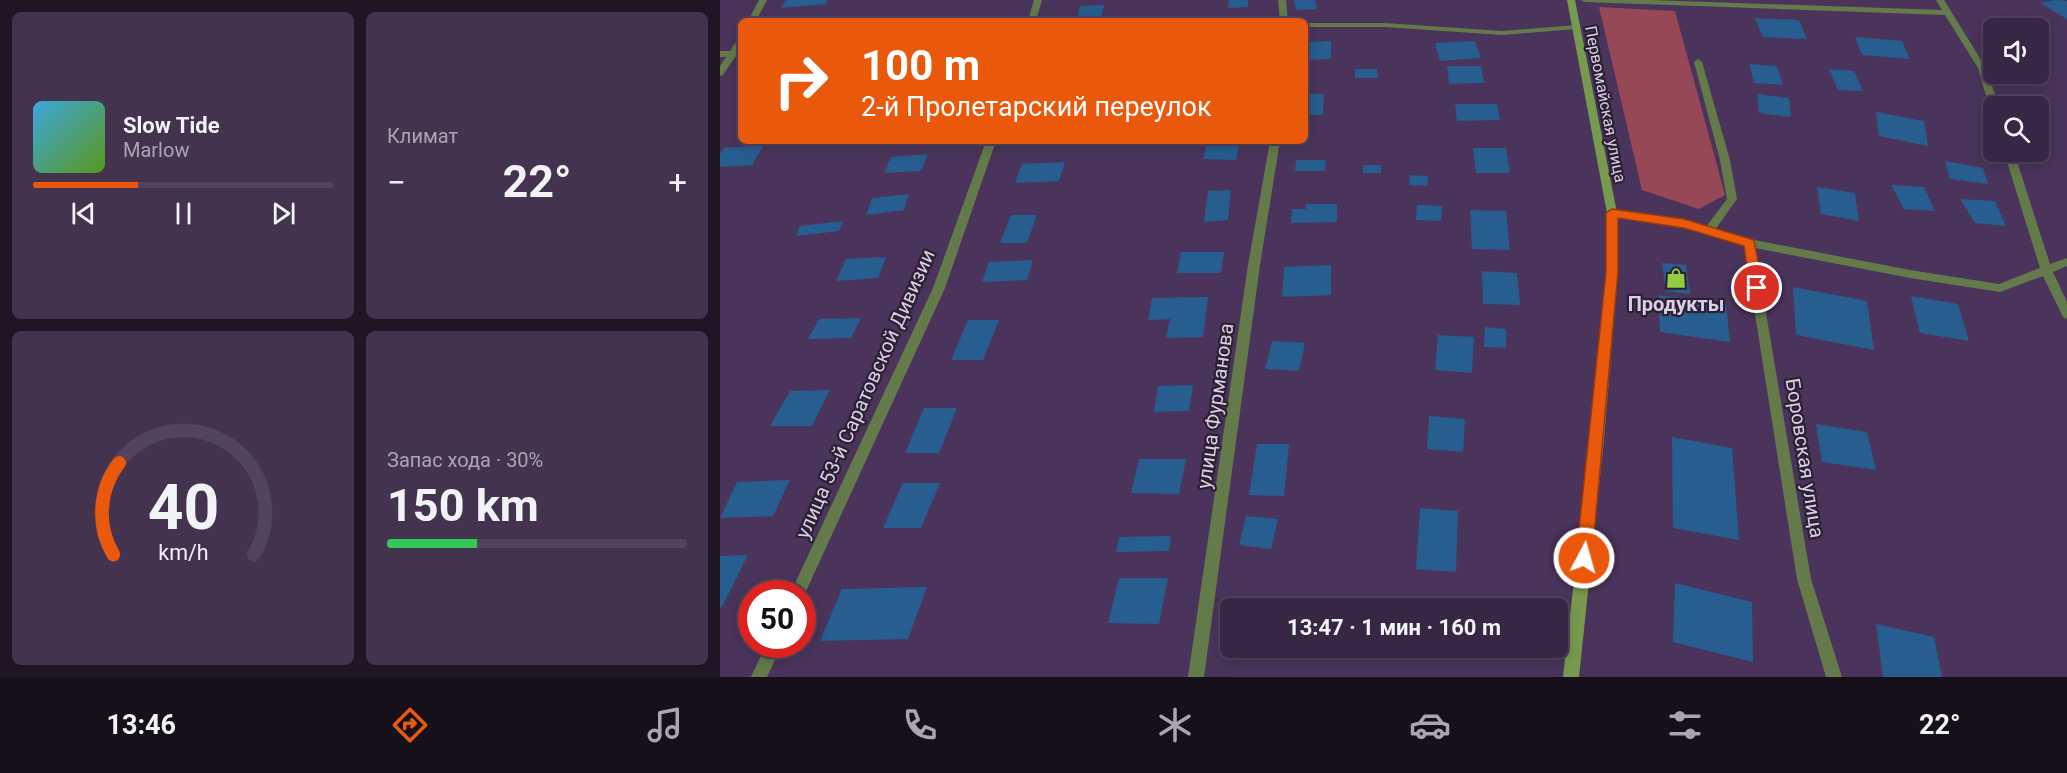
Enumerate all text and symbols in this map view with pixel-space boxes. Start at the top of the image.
map controls [1983,18,2049,162]
button: sound [1983,18,2049,84]
street label: Первомайская улица [1581,24,1630,184]
text: 100 m [861,41,980,90]
icon: right [762,42,840,120]
text: 2-й Пролетарский переулок [861,91,1212,123]
button: search [1983,96,2049,162]
text: Slow Tide [123,113,220,138]
text: Климат [387,124,458,148]
text: Marlow [123,138,189,162]
text: 22° [502,155,572,208]
text: − [387,163,406,202]
text: + [668,163,687,202]
icon: previous [67,197,100,230]
icon: pause [167,197,200,230]
icon: next [267,197,300,230]
street label: улица 53-й Саратовской Дивизии [790,246,940,542]
pin [1731,262,1782,313]
shop icon: Продукты [1664,266,1688,290]
icon: arrive [1740,271,1773,304]
place label: Продукты [1628,292,1724,316]
street label: улица Фурманова [1191,322,1239,490]
street label: Боровская улица [1781,377,1829,539]
text: Запас хода · 30% [387,448,543,472]
text: 40 [147,471,219,544]
text: 150 km [387,479,539,532]
position arrow [1552,526,1616,590]
text: km/h [158,540,208,565]
speed limit sign: 50 [738,580,816,658]
text: 13:47 · 1 мин · 160 m [1287,615,1501,640]
icon: directions [389,704,431,746]
icon: music [644,704,686,746]
icon: phone [899,704,941,746]
icon: climate [1154,704,1196,746]
icon: car [1409,704,1451,746]
icon: filters [1664,704,1706,746]
text: 13:46 [106,709,176,741]
text: 22° [1919,709,1960,741]

